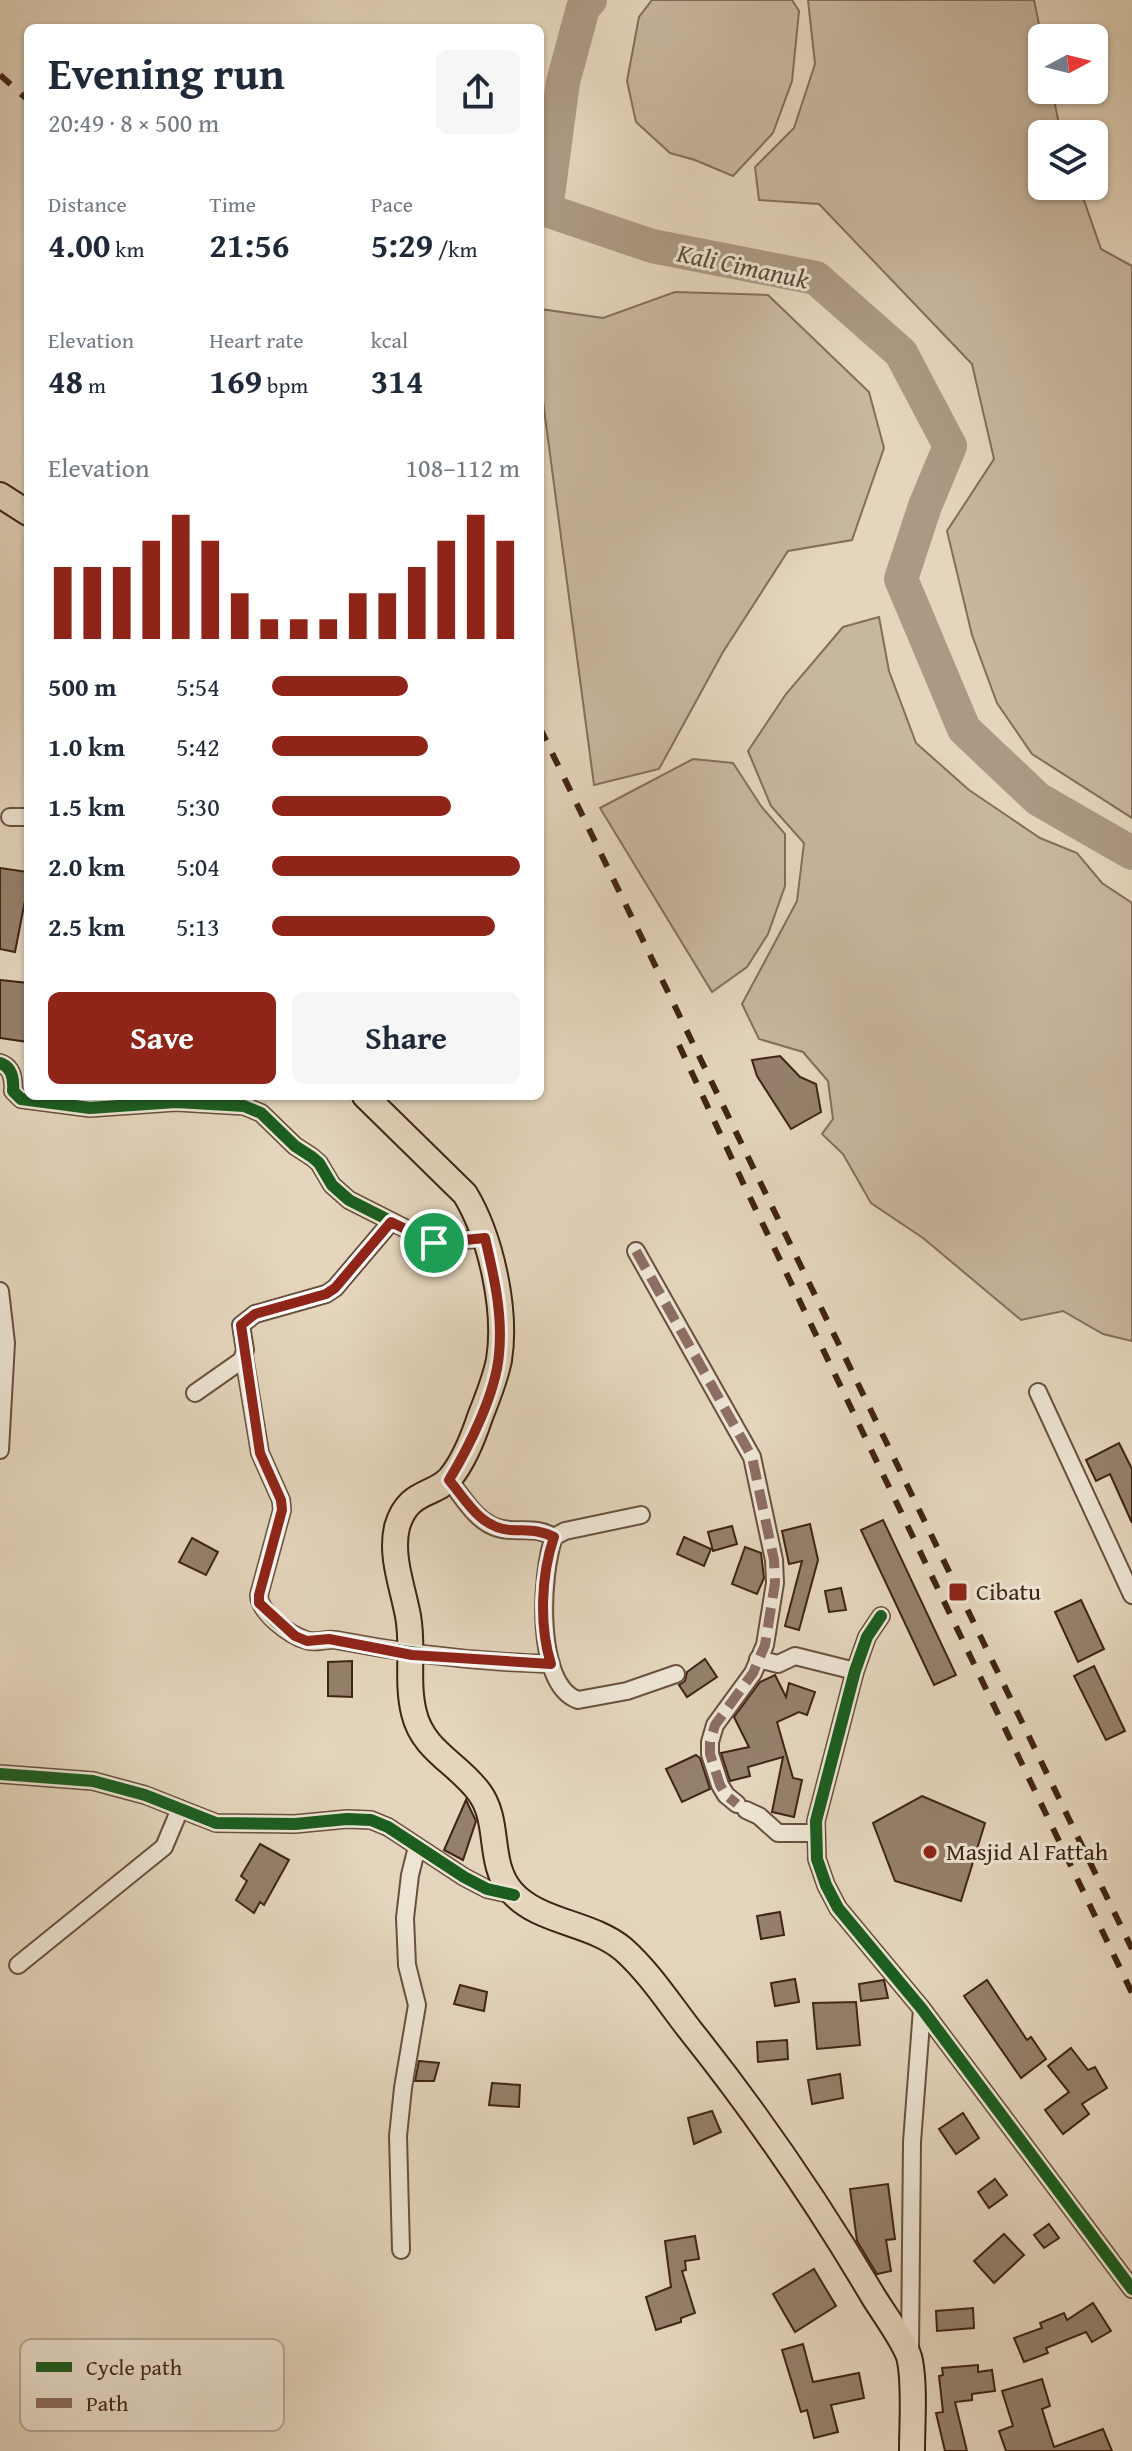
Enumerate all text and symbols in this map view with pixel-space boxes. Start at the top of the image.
north arrow [1028,24,1108,104]
map controls [1028,24,1108,200]
text: Evening run [48,41,285,105]
button: share [436,50,520,134]
text: 20:49 · 8 × 500 m [48,103,219,142]
button: layers [1028,120,1108,200]
text: Distance [48,188,127,220]
text: Time [209,188,256,220]
text: Pace [371,188,413,220]
text: 4.00 [48,220,110,269]
text: 21:56 [209,220,289,269]
text: 5:29 [371,220,433,269]
water label: Kali Cimanuk [673,232,813,298]
text: km [110,233,144,265]
text: /km [433,233,478,265]
text: Elevation [48,324,134,356]
text: Heart rate [209,324,304,356]
text: kcal [371,324,408,356]
text: 48 [48,356,83,405]
text: 169 [209,356,262,405]
text: 314 [371,356,424,405]
text: m [83,369,106,401]
text: bpm [262,369,308,401]
text: Elevation [48,448,150,487]
text: 108–112 m [406,448,520,487]
text: 500 m [48,667,116,706]
text: 5:54 [176,667,220,706]
text: 1.0 km [48,727,125,766]
text: 5:42 [176,727,220,766]
text: 1.5 km [48,787,125,826]
text: 5:30 [176,787,220,826]
text: 2.0 km [48,847,125,886]
text: 5:04 [176,847,220,886]
text: 2.5 km [48,907,125,946]
text: 5:13 [176,907,220,946]
button: Save [48,992,276,1084]
button: Share [292,992,520,1084]
pin [400,1209,468,1277]
icon: arrive [412,1221,456,1265]
place label: Cibatu [976,1574,1041,1609]
marker: Cibatu [947,1581,969,1603]
place label: Masjid Al Fattah [946,1834,1109,1869]
marker: Masjid Al Fattah [921,1843,939,1861]
legend [20,2339,284,2431]
text: Cycle path [86,2351,183,2383]
text: Path [86,2387,129,2419]

